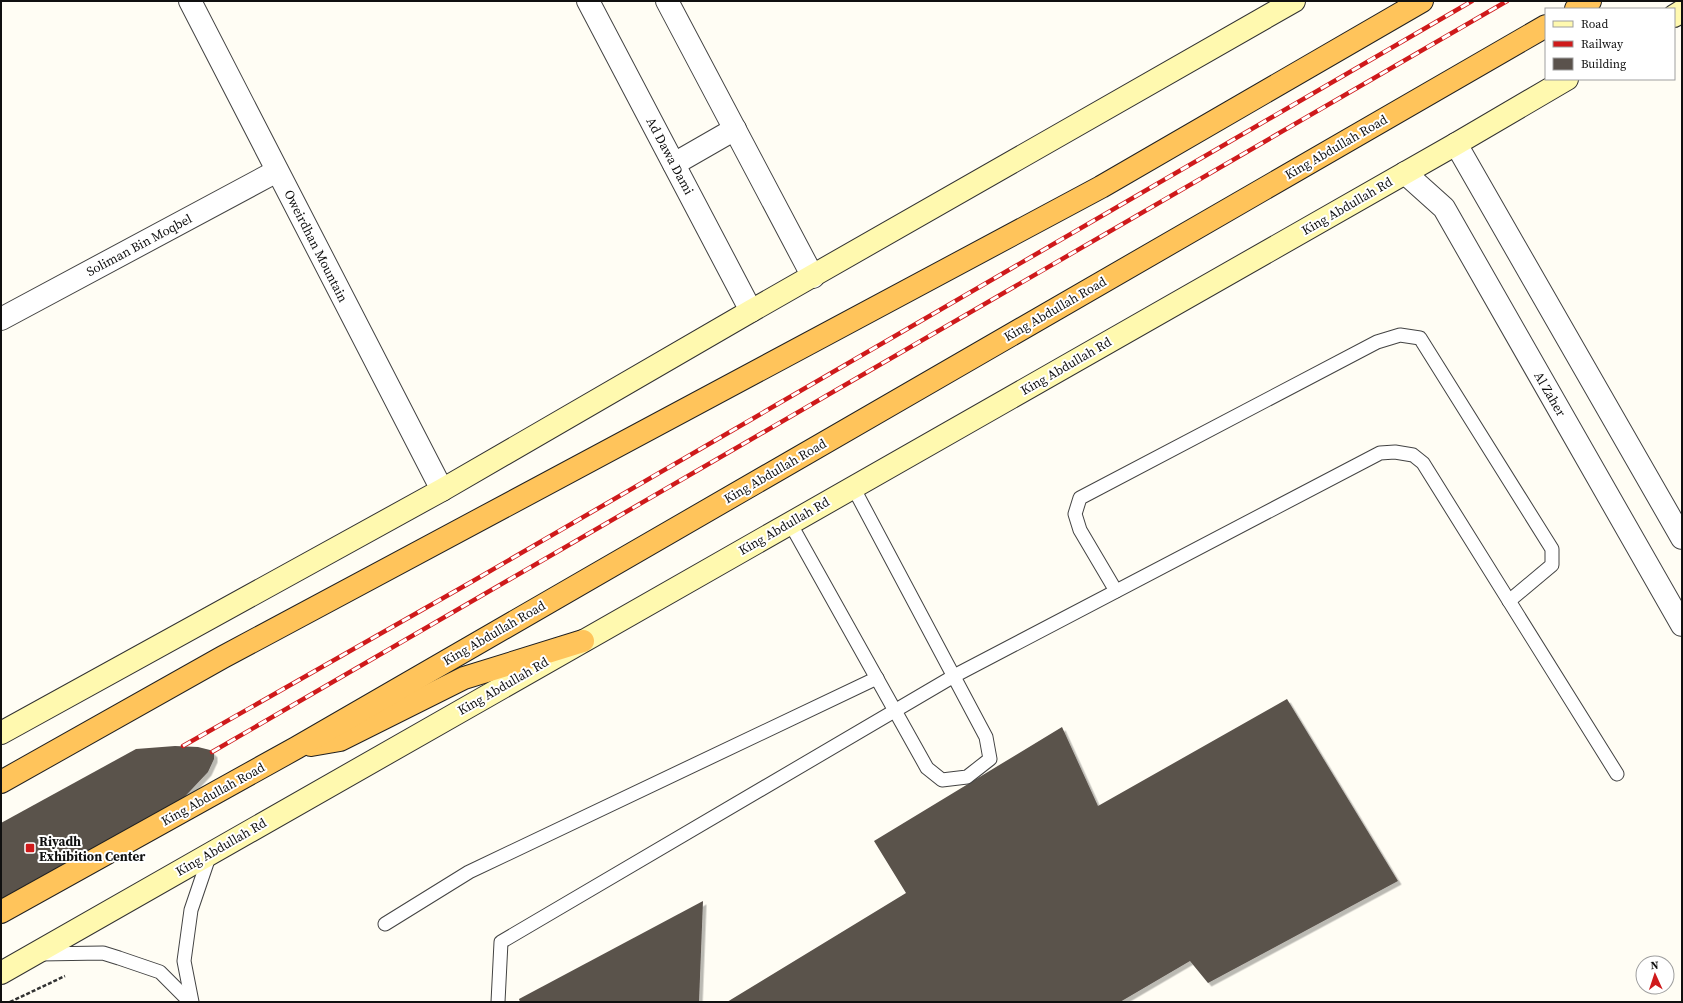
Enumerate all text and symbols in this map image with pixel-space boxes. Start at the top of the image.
legend [1545,8,1675,80]
text: Road [1581,16,1608,32]
text: Railway [1581,36,1624,52]
text: Building [1581,56,1626,72]
street label: King Abdullah Road [1282,110,1391,183]
street label: Ad Dawa Dami [643,114,698,198]
street label: King Abdullah Rd [1299,173,1396,239]
street label: Oweirdhan Mountain [280,187,352,305]
street label: Soliman Bin Moqbel [83,210,195,280]
street label: King Abdullah Road [1001,272,1110,345]
street label: King Abdullah Rd [1018,333,1115,399]
street label: Al Zaher [1530,368,1570,420]
street label: King Abdullah Road [721,434,830,507]
street label: King Abdullah Rd [736,493,833,559]
street label: King Abdullah Road [440,596,549,669]
street label: King Abdullah Rd [455,653,552,719]
street label: King Abdullah Road [158,758,268,829]
street label: King Abdullah Rd [173,814,270,880]
place label: Riyadh Exhibition Center [39,833,146,865]
marker: Riyadh Exhibition Center [24,842,36,854]
north arrow [1635,955,1675,995]
text: N [1650,958,1659,973]

